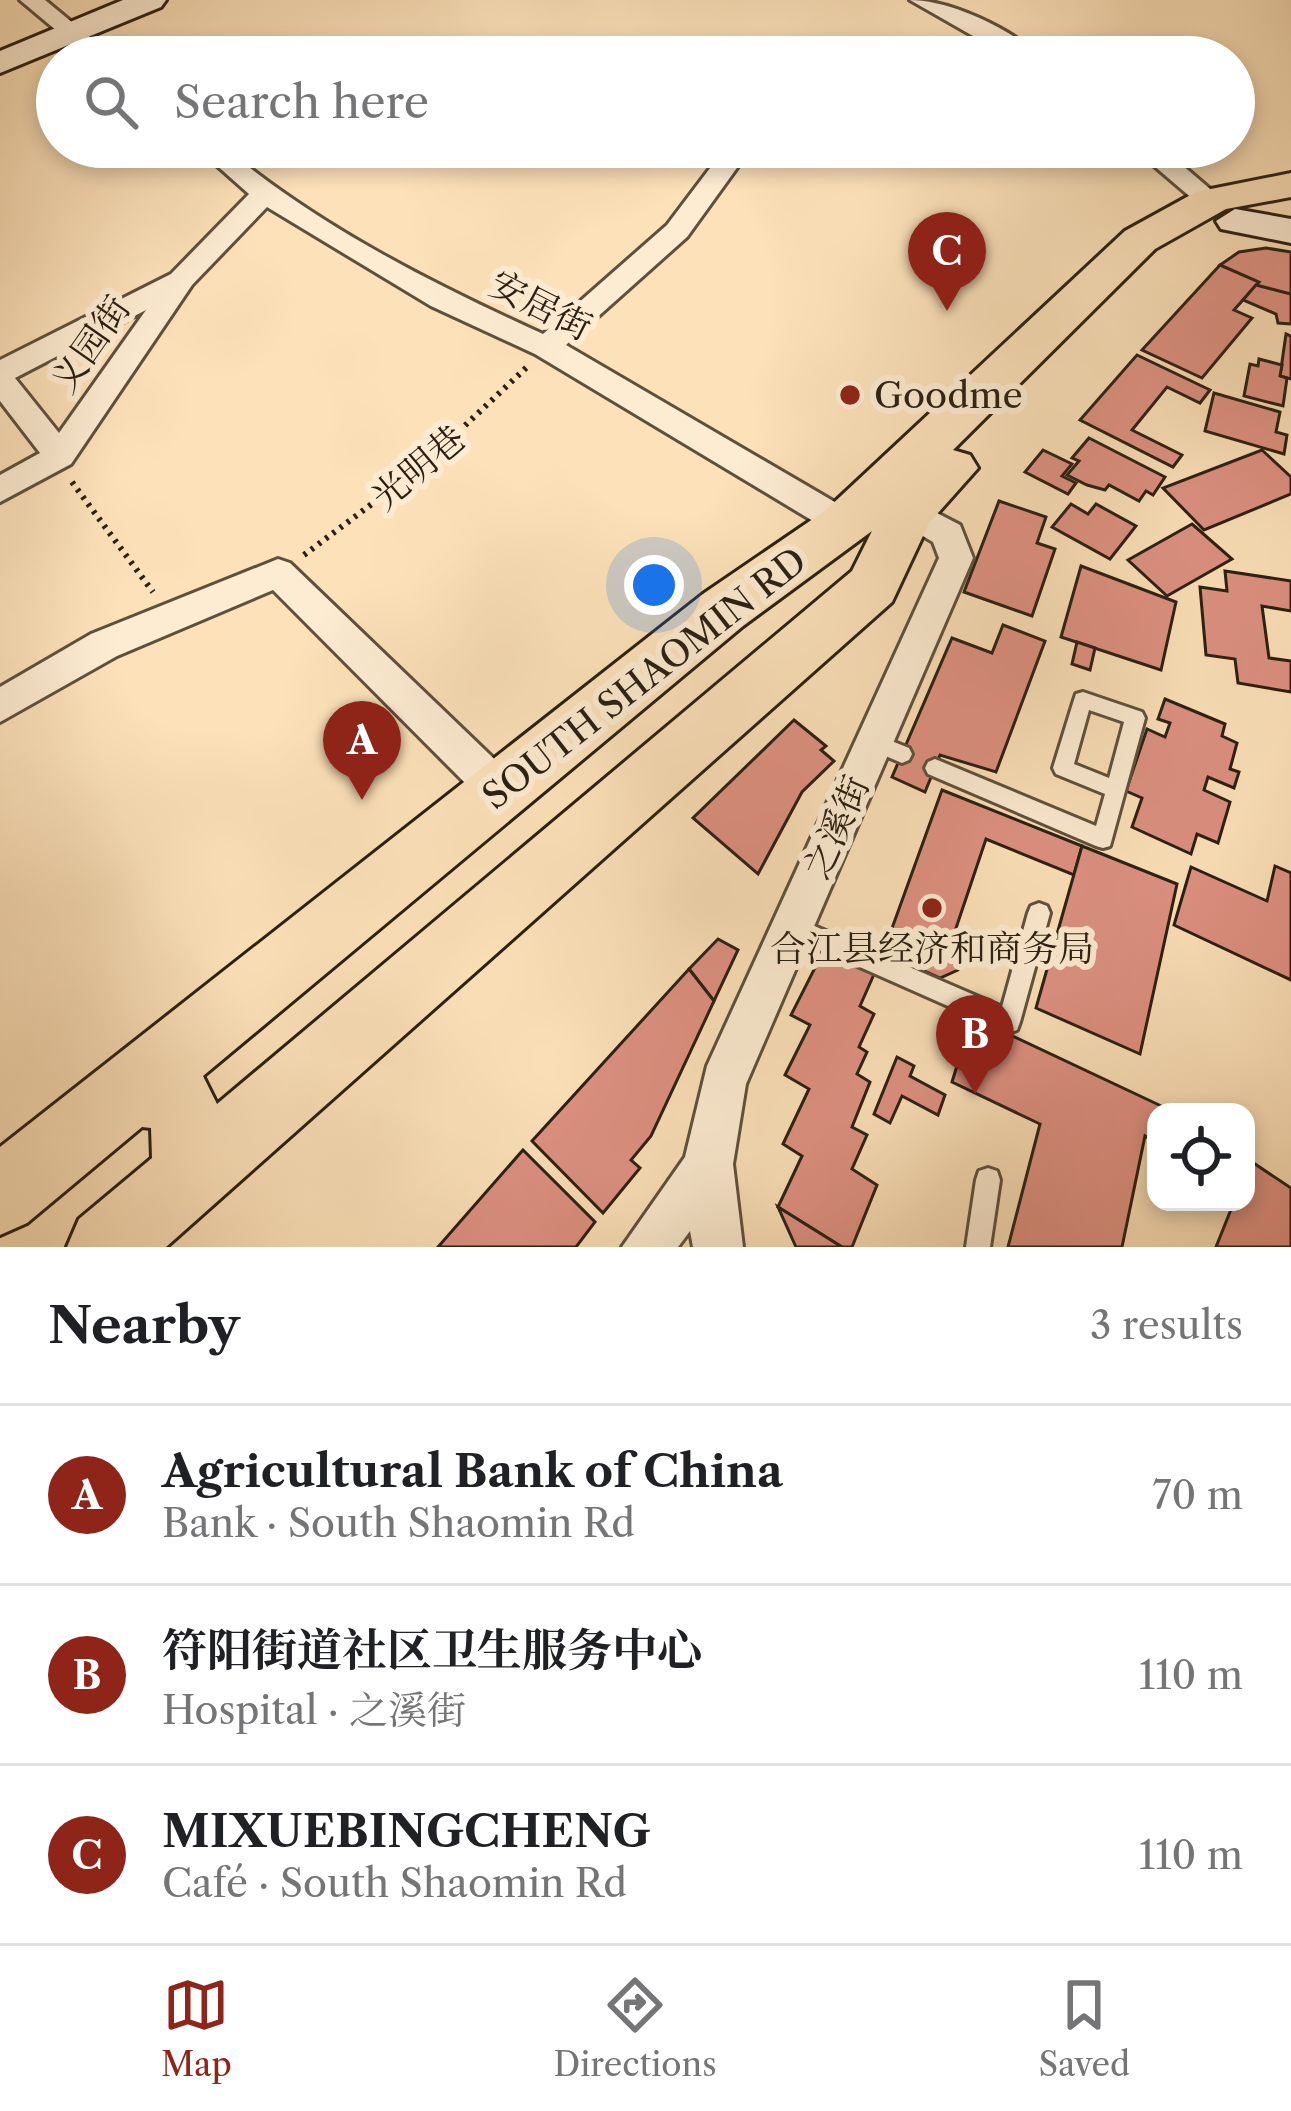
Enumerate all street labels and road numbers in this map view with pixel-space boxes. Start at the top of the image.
street label: 安居街 [483,261,599,349]
street label: 义园街 [41,287,139,401]
street label: 光明巷 [362,415,474,519]
street label: SOUTH SHAOMIN RD [473,538,815,818]
street label: 之溪街 [794,769,878,885]

